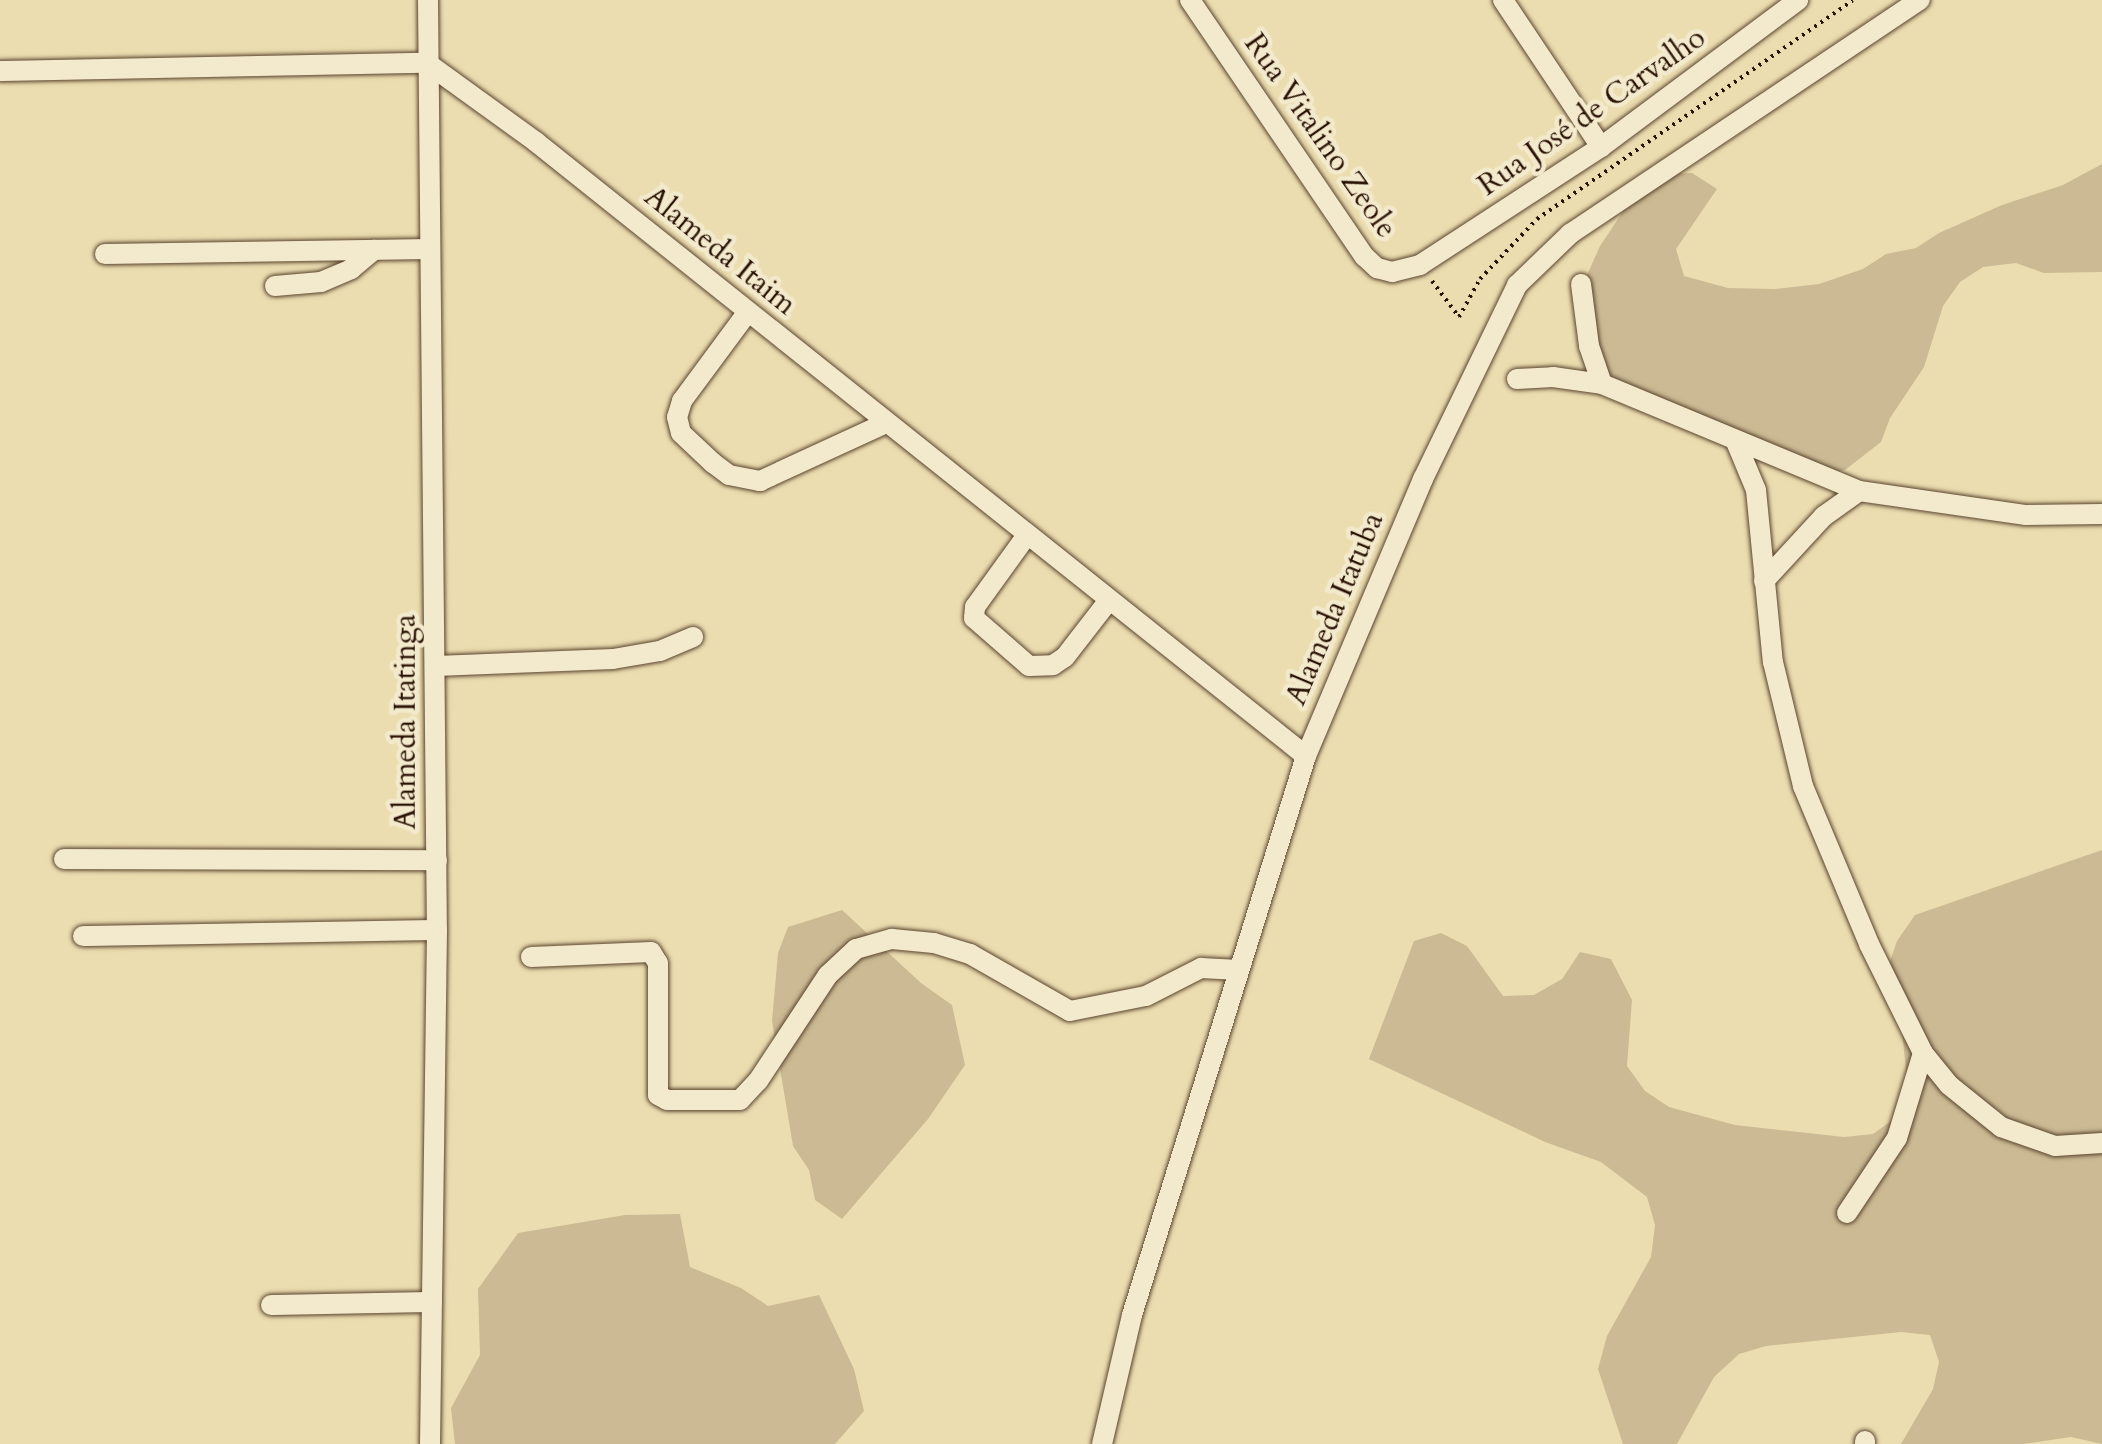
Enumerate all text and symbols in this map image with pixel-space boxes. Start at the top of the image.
street label: Rua José de Carvalho [1471,20,1713,204]
street label: Rua Vitalino Zeole [1236,27,1404,245]
street label: Alameda Itaim [637,179,803,323]
street label: Alameda Itatuba [1278,507,1392,711]
street label: Alameda Itatinga [388,614,424,830]

